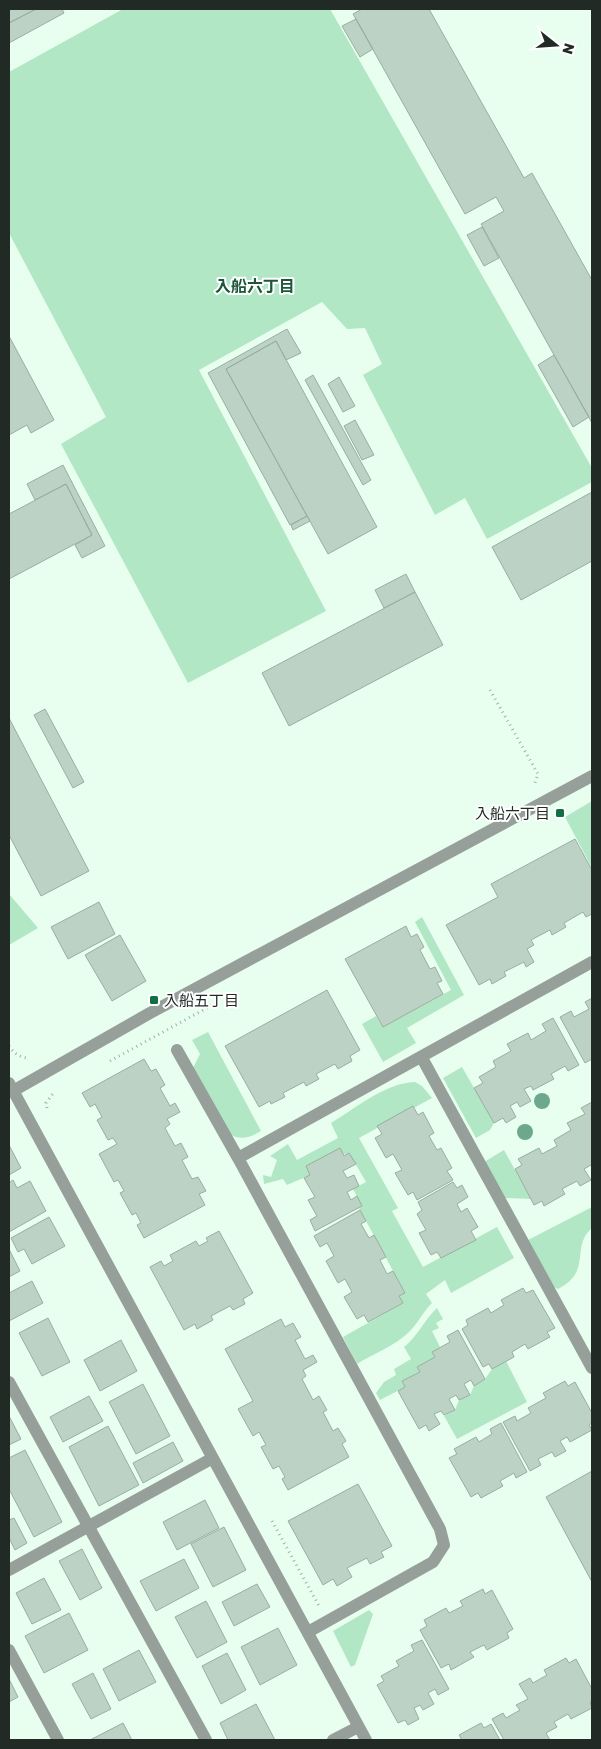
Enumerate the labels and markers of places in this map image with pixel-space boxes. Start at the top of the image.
place label: 入船六丁目 [475,804,550,822]
marker: 入船六丁目 [554,807,566,819]
place label: 入船五丁目 [164,991,239,1009]
marker: 入船五丁目 [148,994,160,1006]

